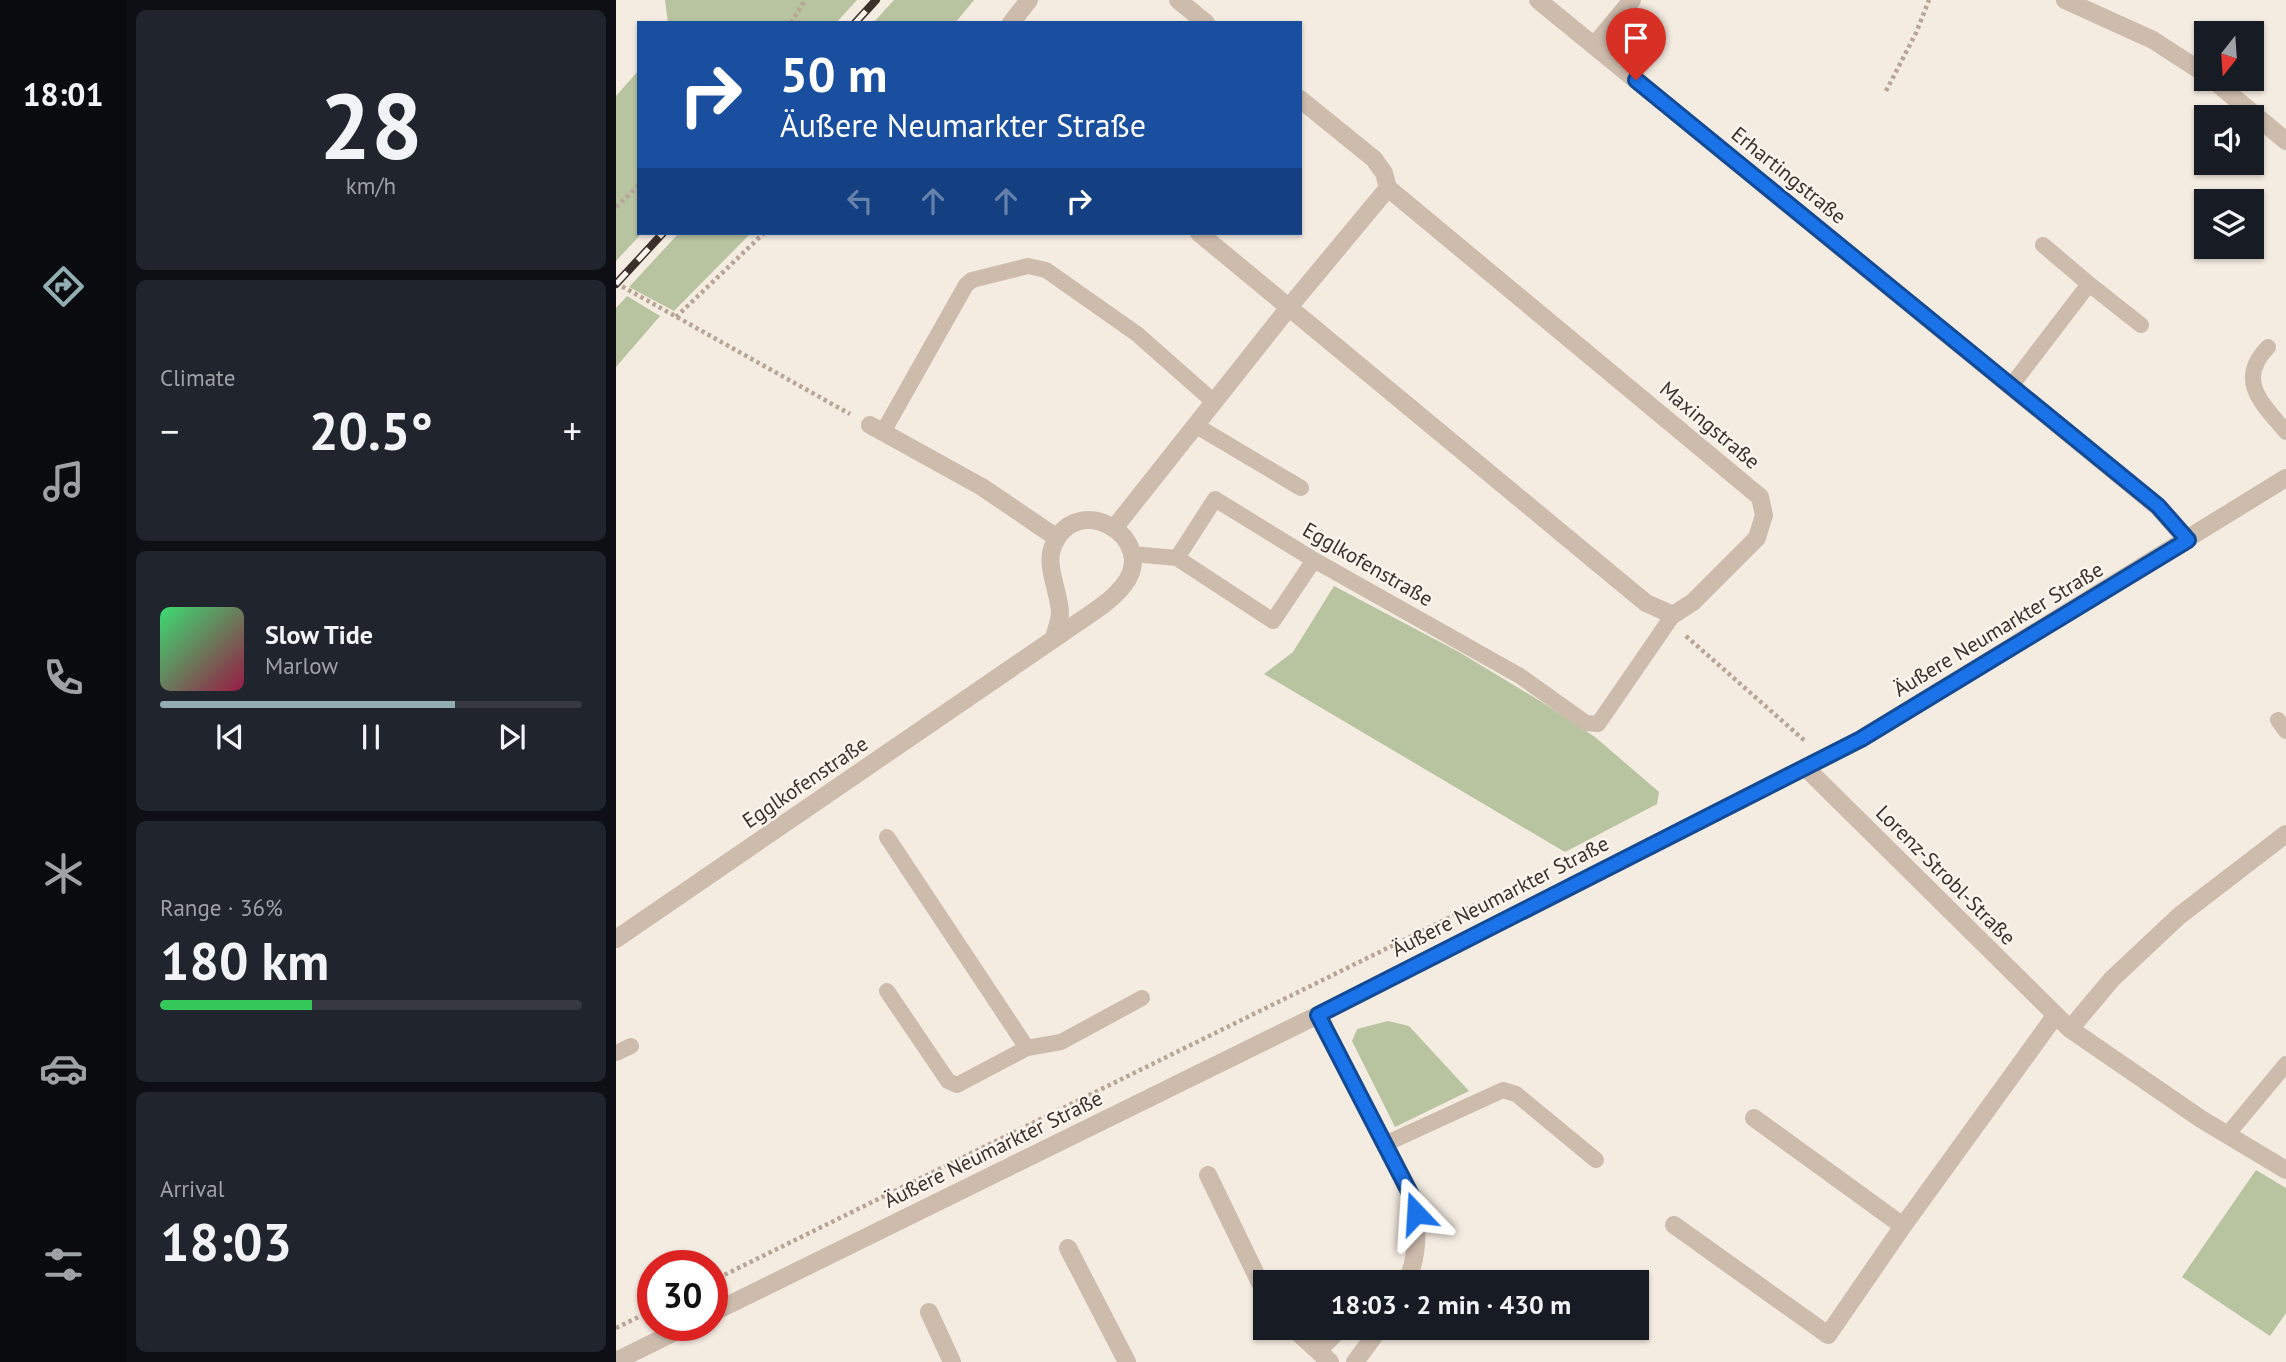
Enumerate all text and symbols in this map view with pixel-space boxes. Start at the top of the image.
pin [1606,8,1666,80]
icon: arrive [1617,19,1655,57]
north arrow [2194,21,2264,91]
map controls [2194,21,2264,259]
text: 50 m [780,42,887,106]
icon: right [665,49,756,140]
text: 28 [319,66,423,184]
text: 18:01 [22,73,104,115]
text: Äußere Neumarkter Straße [780,104,1146,146]
button: sound [2194,105,2264,175]
street label: Erhartingstraße [1726,120,1852,230]
text: km/h [346,171,396,200]
icon: left [841,182,879,220]
icon: ahead [914,182,952,220]
icon: ahead [987,182,1025,220]
icon: right [1060,182,1098,220]
button: layers [2194,189,2264,259]
icon: directions [39,262,88,311]
text: Climate [160,363,235,392]
street label: Maxingstraße [1654,375,1766,475]
text: 20.5° [309,397,433,464]
text: − [160,406,179,455]
text: + [563,406,582,455]
icon: music [39,457,88,506]
street label: Egglkofenstraße [1298,516,1438,612]
street label: Äußere Neumarkter Straße [1888,556,2108,702]
text: Slow Tide [265,618,373,651]
text: Marlow [265,651,338,680]
icon: phone [39,653,88,702]
icon: previous [211,718,249,756]
icon: pause [352,718,390,756]
icon: next [493,718,531,756]
street label: Egglkofenstraße [737,730,873,834]
street label: Lorenz-Strobl-Straße [1870,799,2022,951]
street label: Äußere Neumarkter Straße [1387,829,1613,963]
icon: climate [39,849,88,898]
text: Range · 36% [160,893,283,922]
text: 180 km [160,927,329,994]
icon: car [39,1044,88,1093]
street label: Äußere Neumarkter Straße [879,1084,1107,1214]
text: Arrival [160,1174,224,1203]
position arrow [1379,1176,1453,1250]
text: 18:03 [160,1208,292,1275]
icon: filters [39,1240,88,1289]
speed limit sign: 30 [637,1250,728,1341]
text: 18:03 · 2 min · 430 m [1331,1288,1571,1321]

